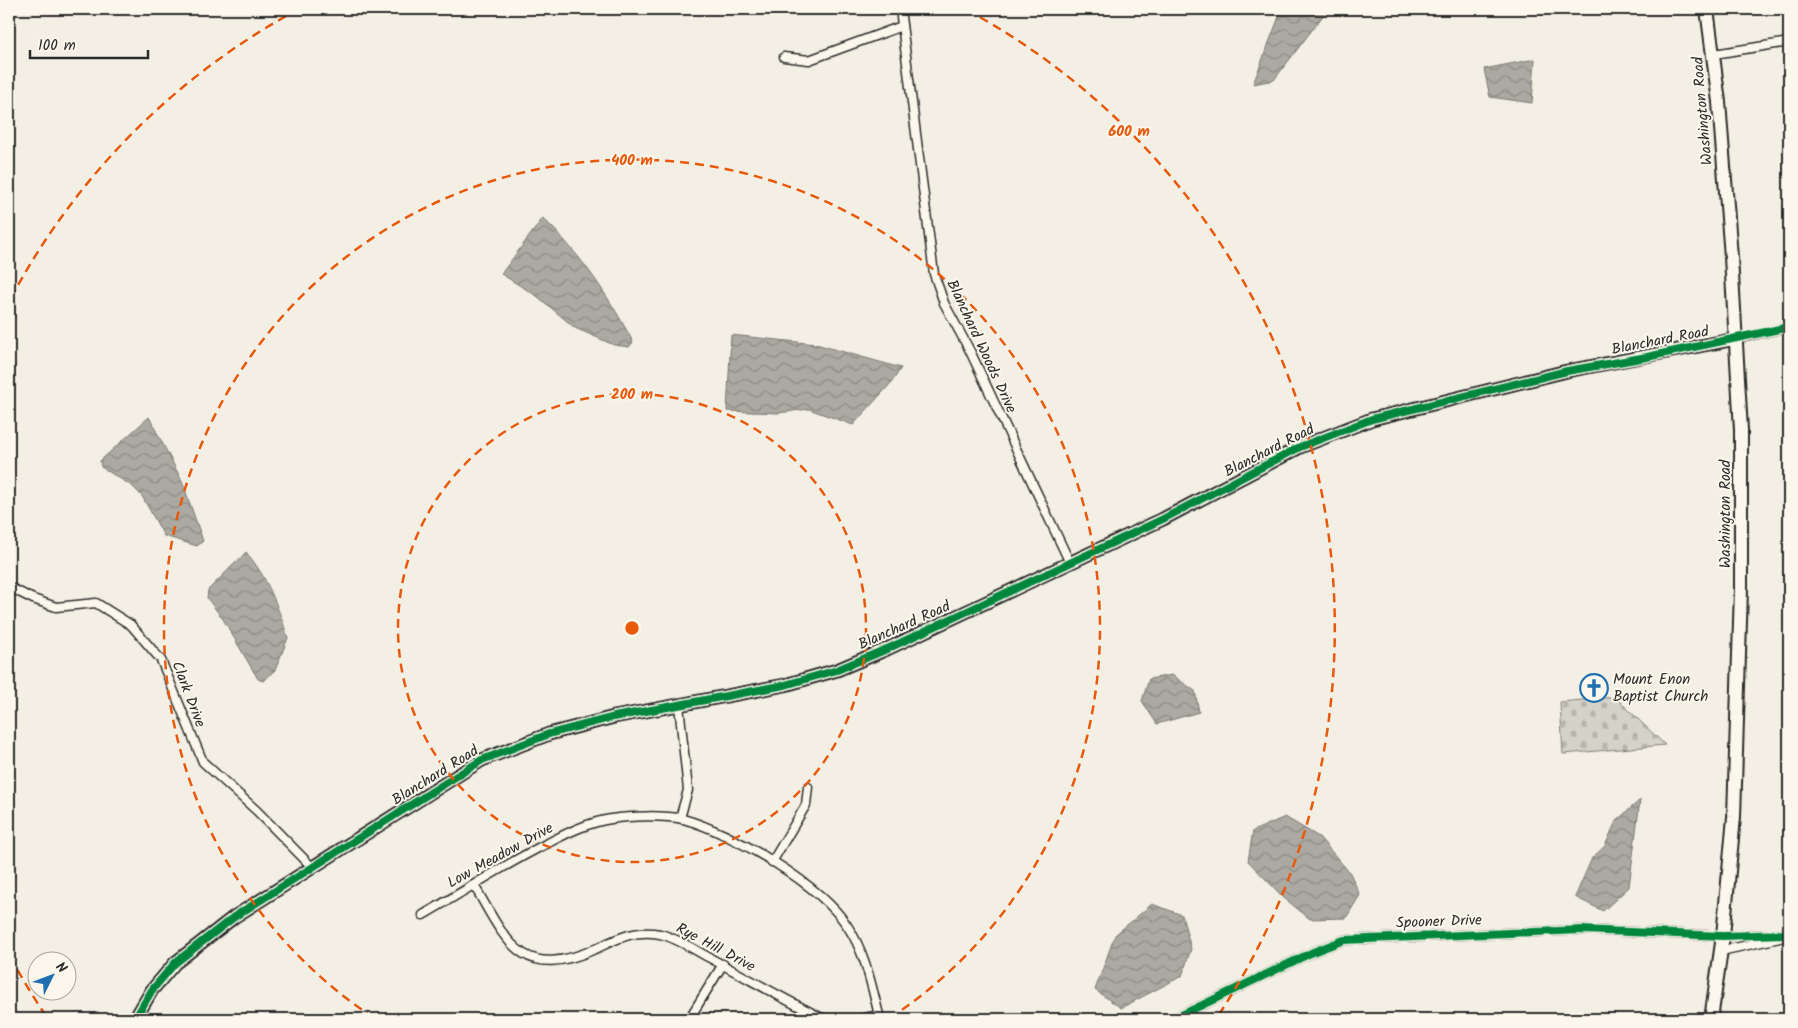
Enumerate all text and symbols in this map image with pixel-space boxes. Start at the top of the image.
scale bar [30,28,148,60]
text: 100 m [38,34,76,58]
street label: Washington Road [1686,55,1720,166]
text: 600 m [1108,120,1150,144]
text: 400 m [611,149,653,173]
street label: Blanchard Woods Drive [940,276,1023,417]
street label: Blanchard Road [1610,320,1711,362]
text: 200 m [611,383,653,407]
street label: Blanchard Road [1220,418,1319,484]
street label: Washington Road [1714,459,1738,568]
street label: Blanchard Road [855,595,955,657]
centre of rings [623,619,641,637]
street label: Clark Drive [164,658,212,731]
place label: Mount Enon Baptist Church [1613,668,1708,709]
church icon: Mount Enon Baptist Church [1579,673,1609,703]
street label: Blanchard Road [387,739,484,812]
street label: Low Meadow Drive [443,817,558,895]
street label: Spooner Drive [1396,909,1483,935]
street label: Rye Hill Drive [672,917,760,979]
north arrow [28,950,78,1000]
text: N [50,957,72,979]

